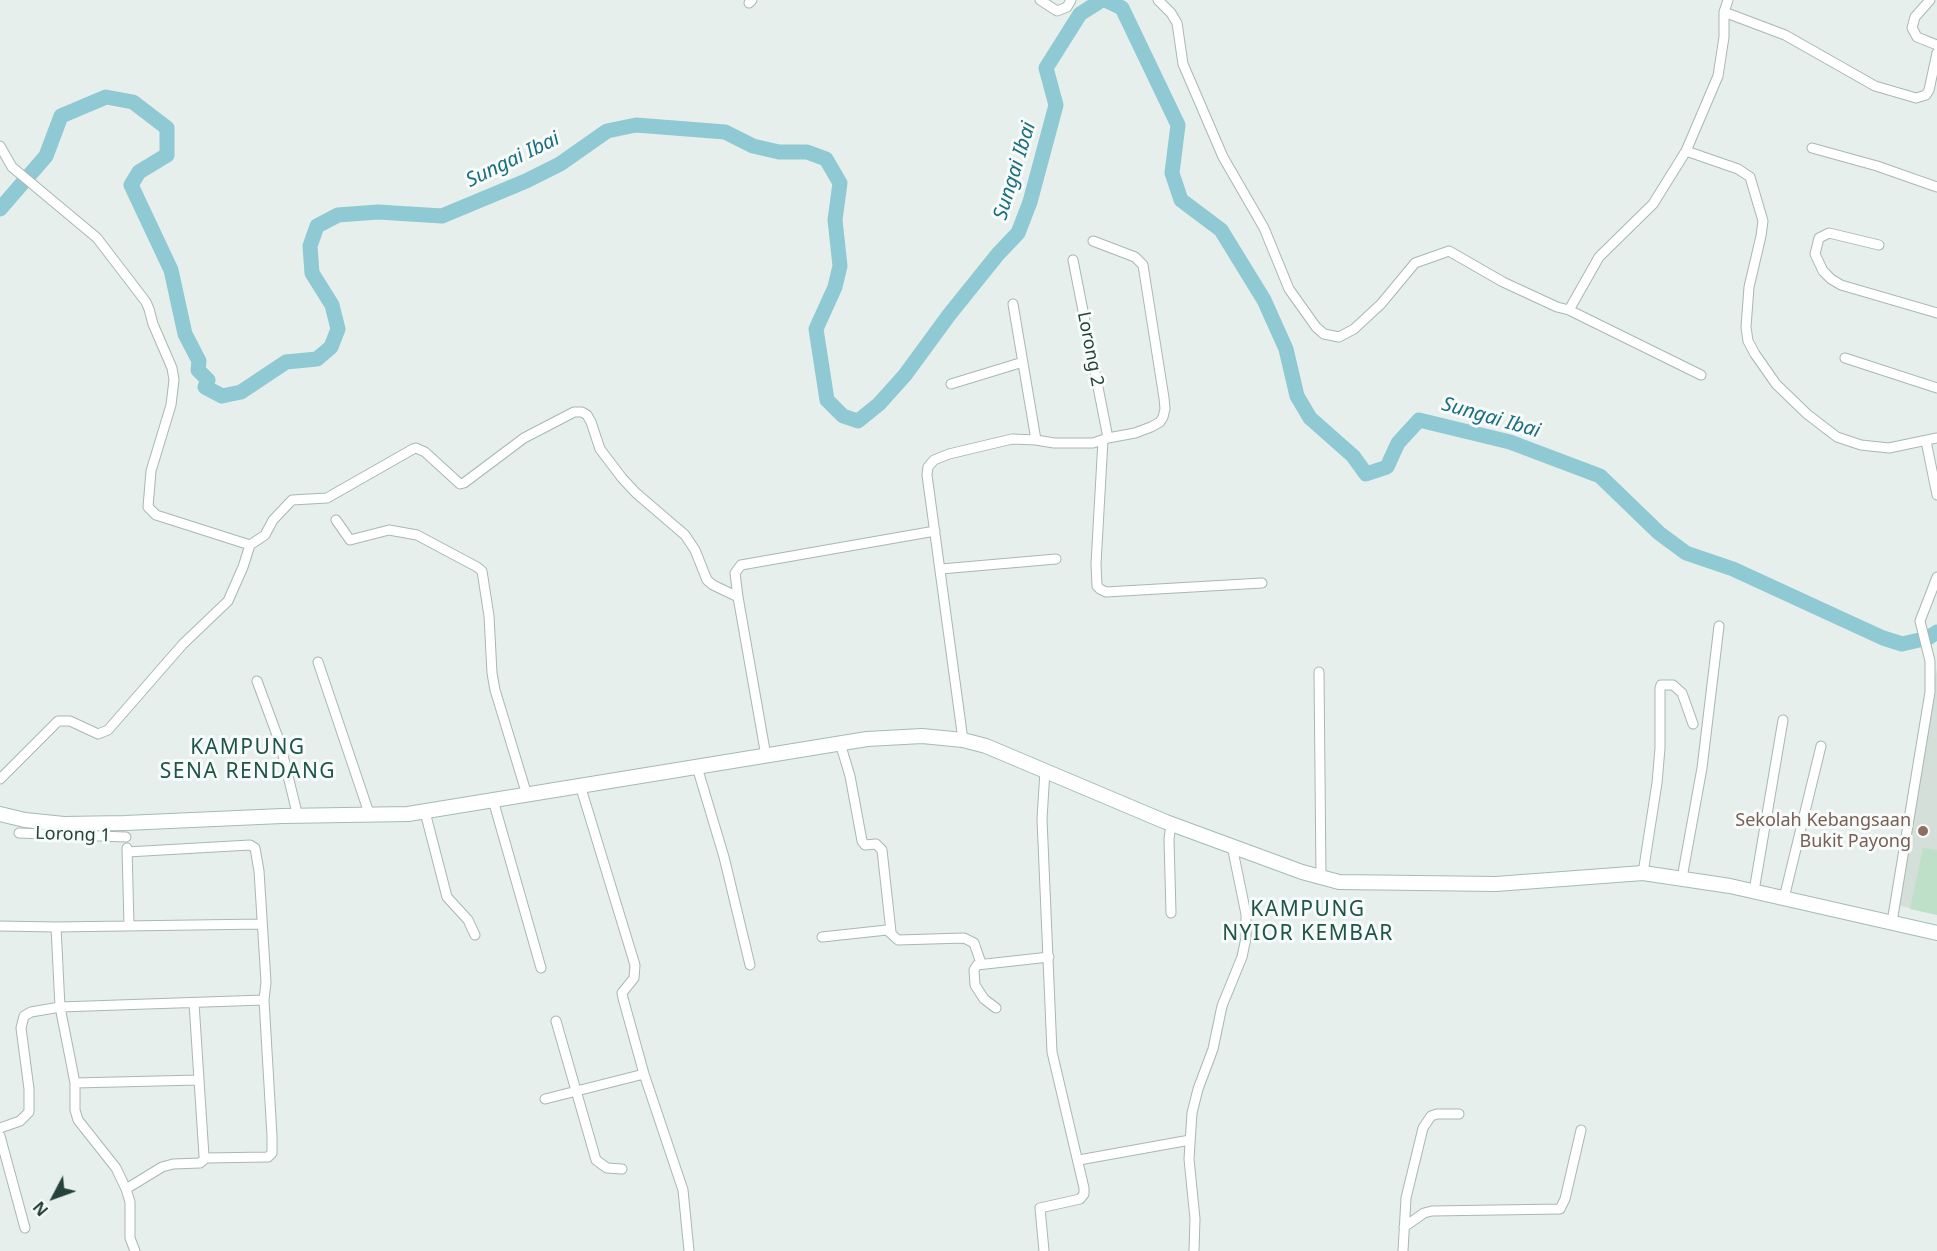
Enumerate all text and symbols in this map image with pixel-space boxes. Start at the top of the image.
water label: Sungai Ibai [989,119,1041,223]
water label: Sungai Ibai [462,127,564,193]
street label: Lorong 2 [1072,310,1108,388]
water label: Sungai Ibai [1439,393,1543,443]
district label: KAMPUNG SENA RENDANG [160,735,336,785]
place label: Sekolah Kebangsaan Bukit Payong [1735,810,1911,852]
street label: Lorong 1 [35,823,111,847]
marker: Sekolah Kebangsaan Bukit Payong [1916,824,1930,838]
district label: KAMPUNG NYIOR KEMBAR [1222,897,1394,947]
north arrow [24,1167,84,1227]
text: N [28,1197,53,1221]

